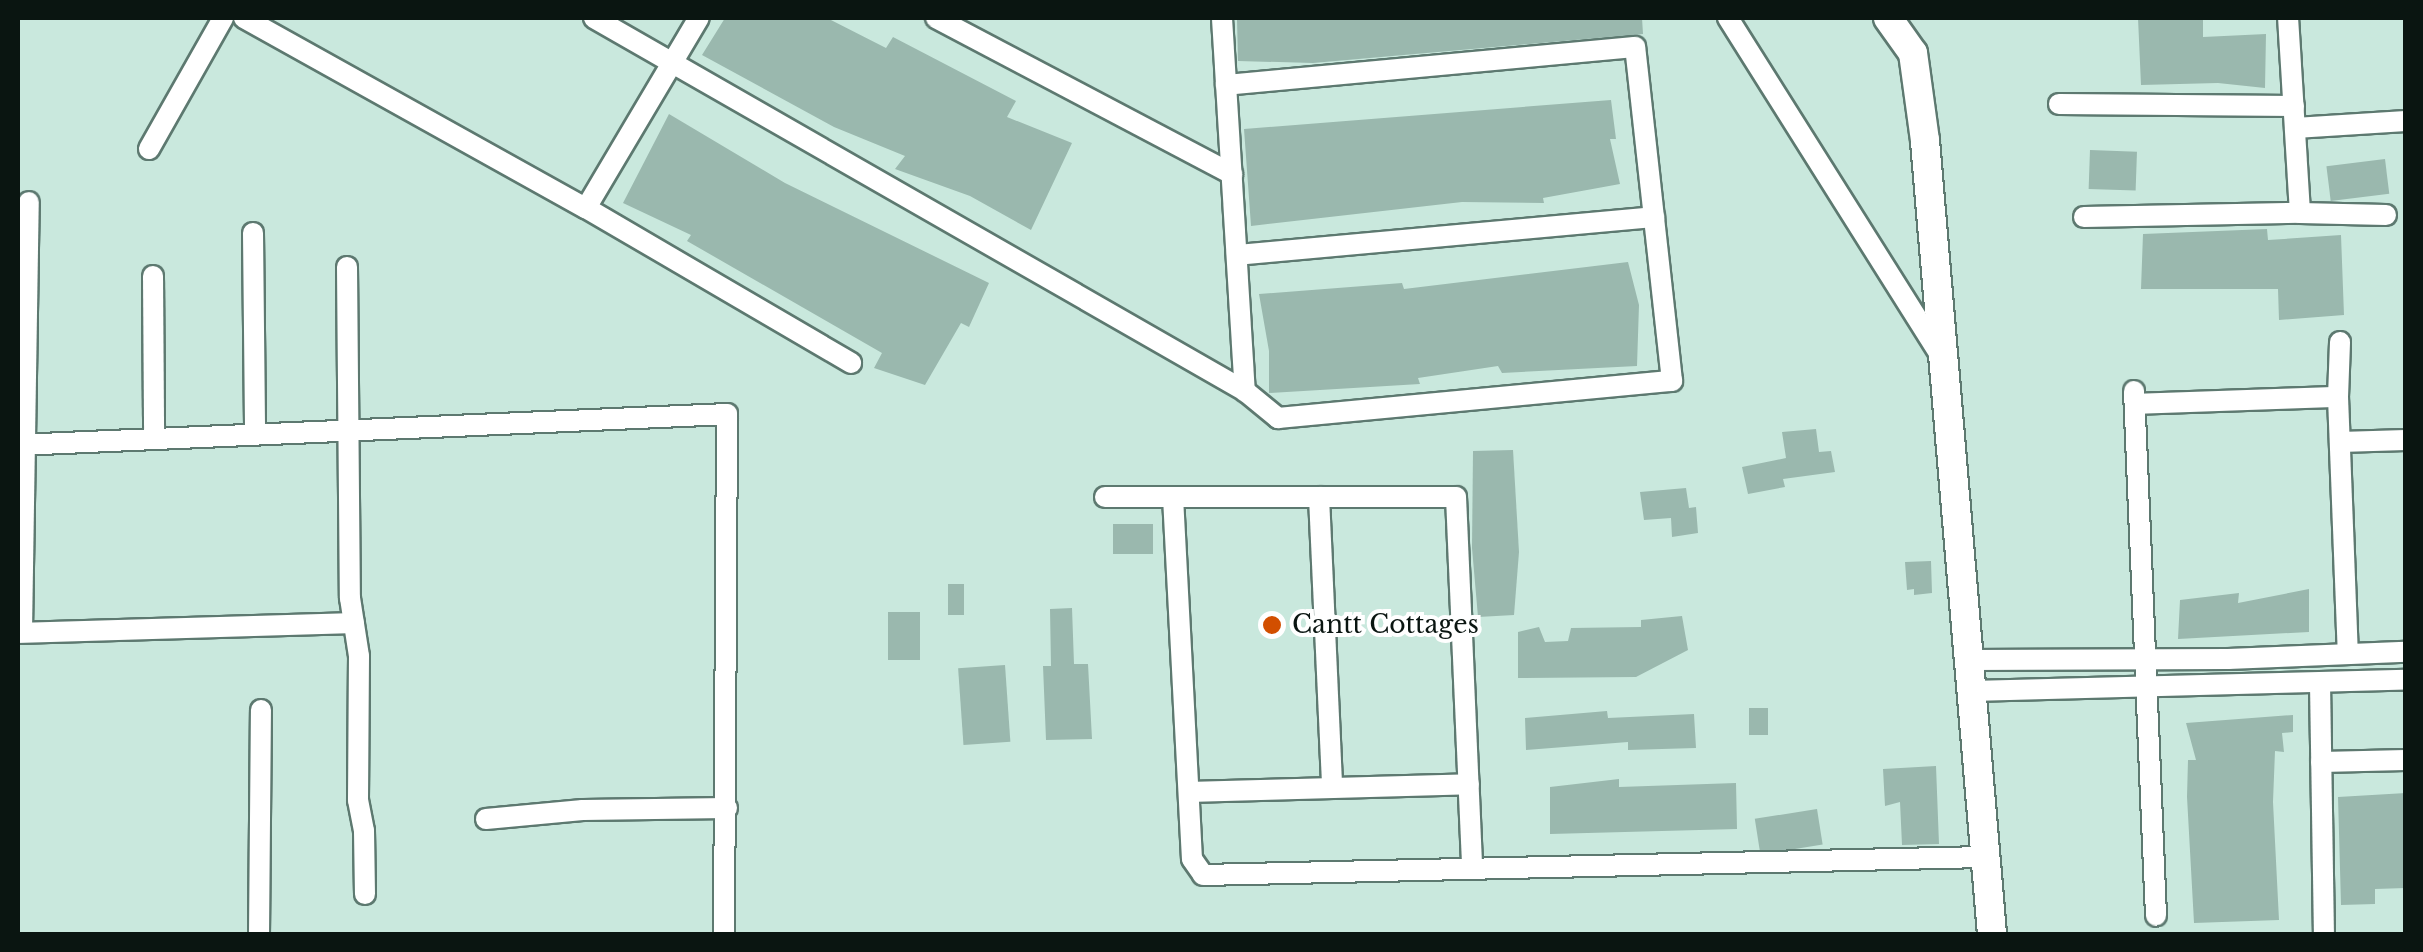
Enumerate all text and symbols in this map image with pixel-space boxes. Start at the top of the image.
place label: Cantt Cottages [1292,610,1479,640]
marker: Cantt Cottages [1261,614,1283,636]

